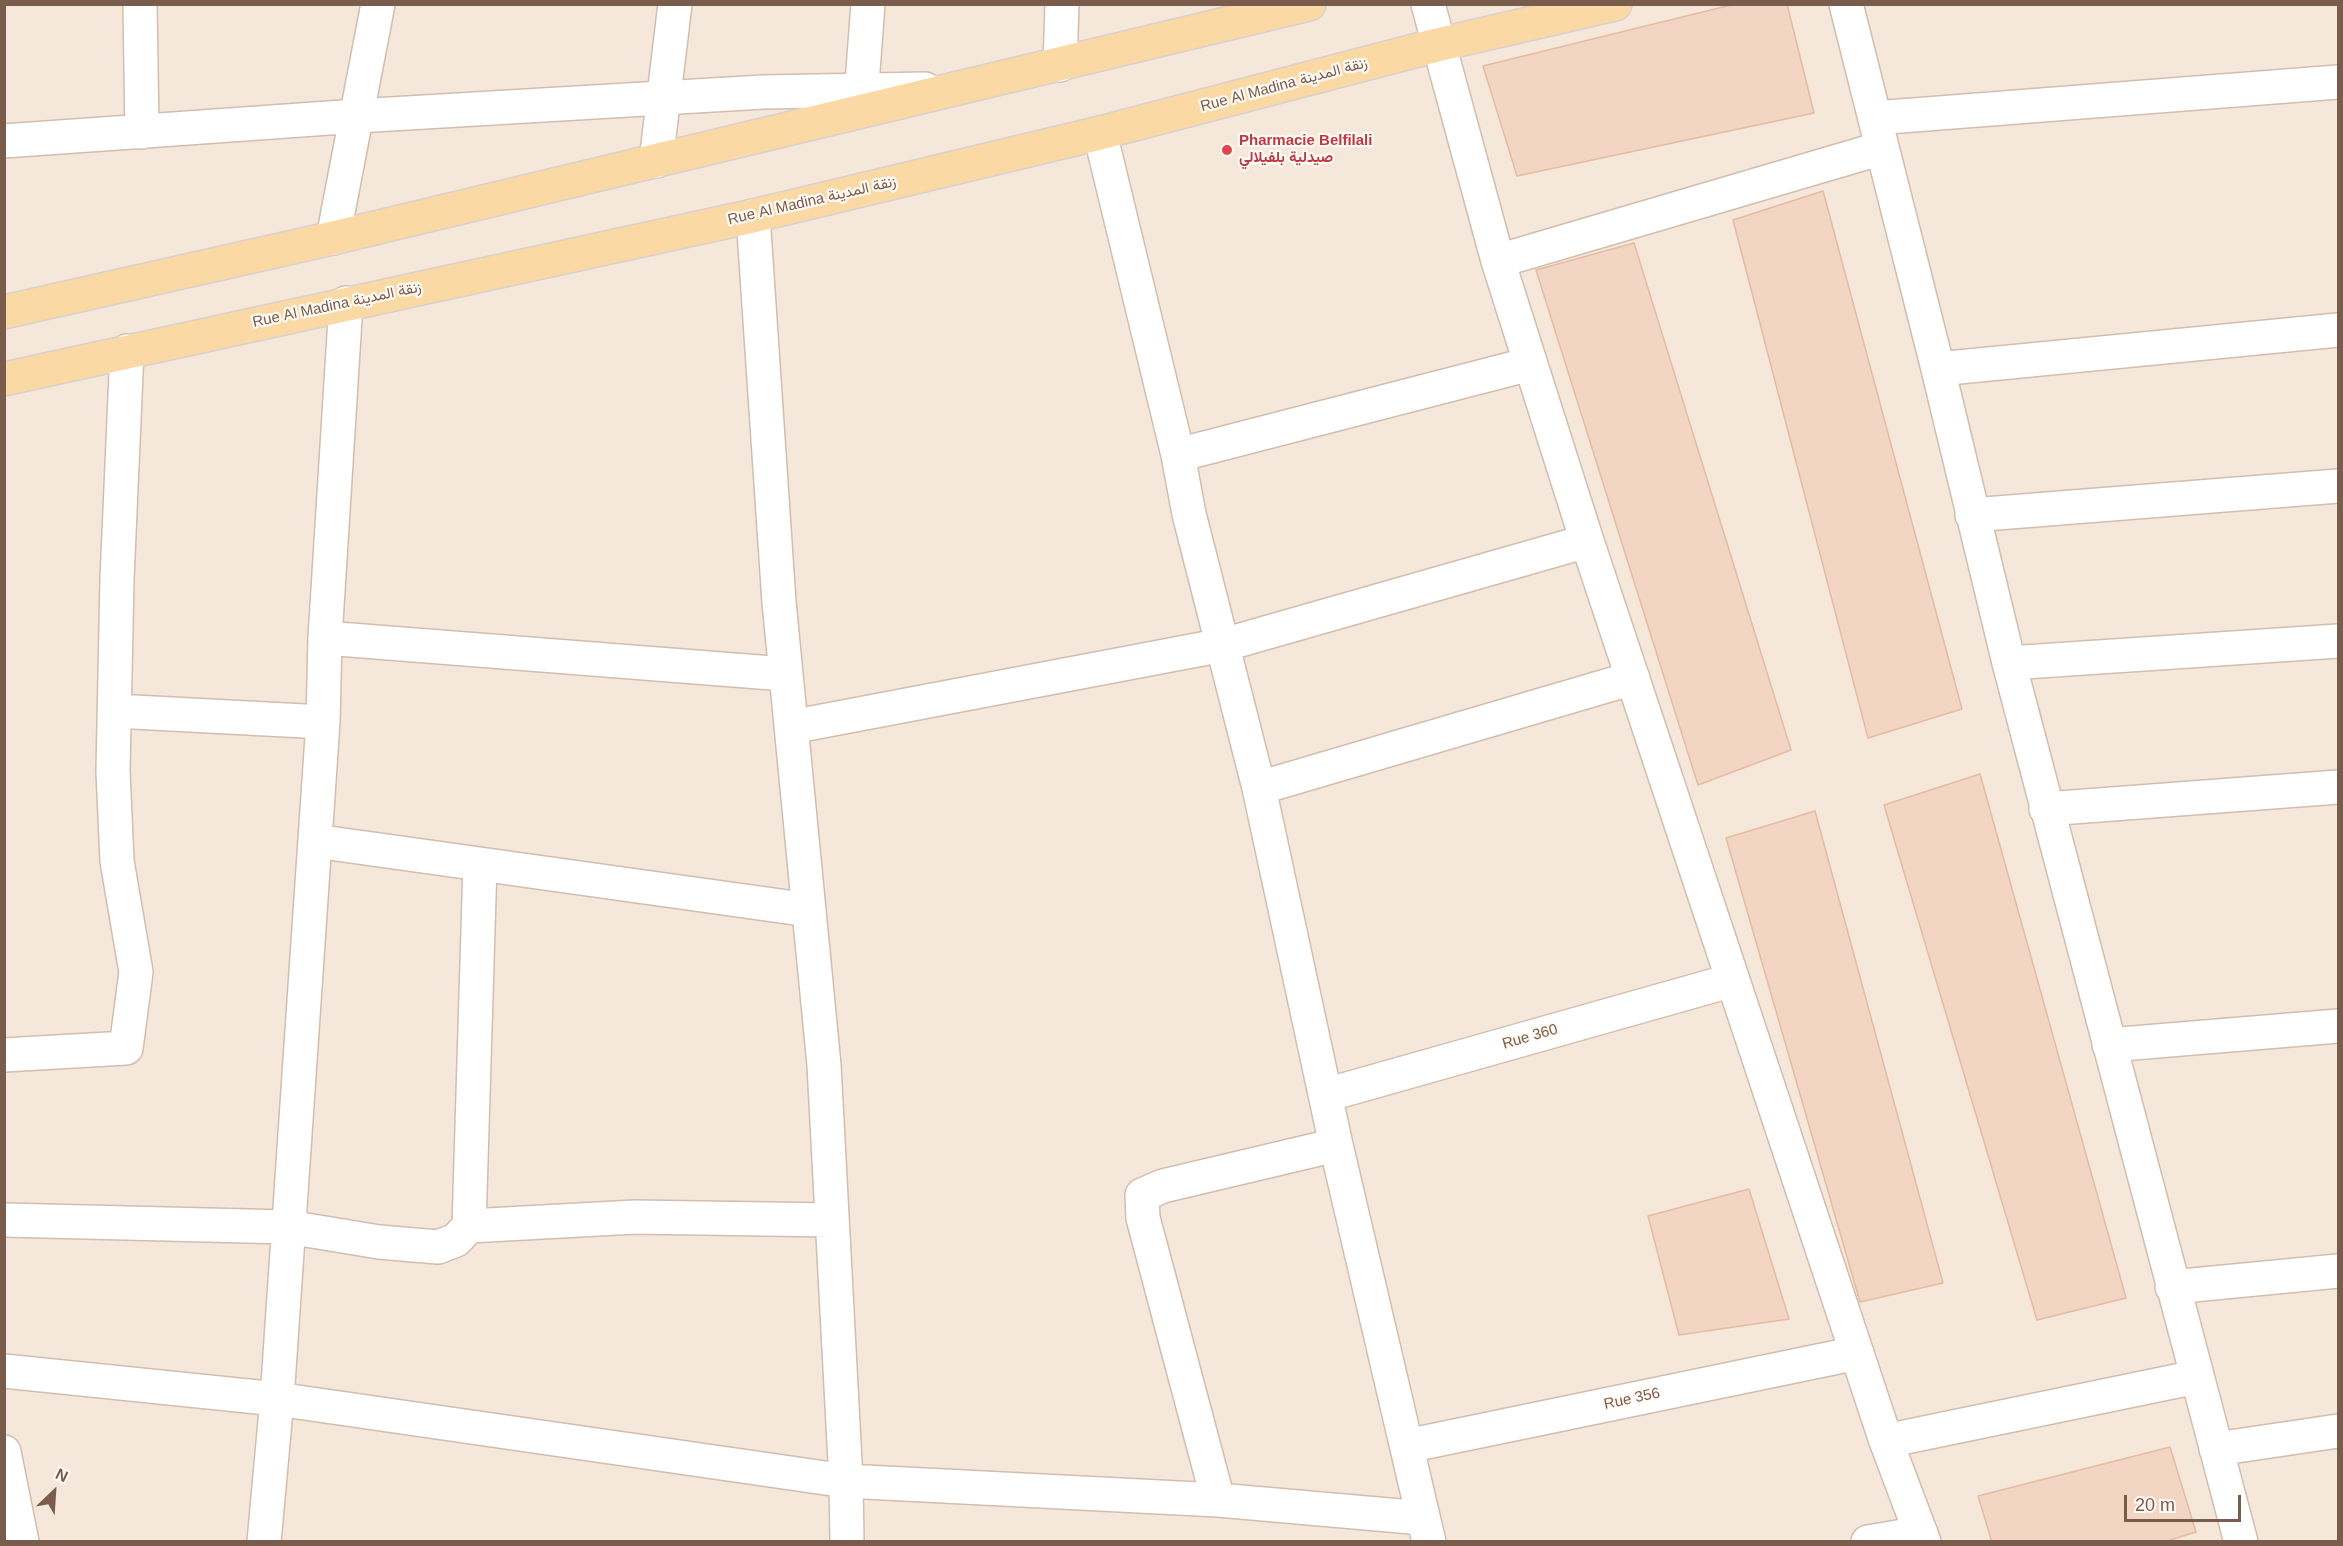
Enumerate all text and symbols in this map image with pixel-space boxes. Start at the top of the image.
street label: Rue Al Madina زنقة المدينة [1198,54,1370,116]
place label: Pharmacie Belfilali صيدلية بلفيلالي [1239,132,1372,167]
marker: Pharmacie Belfilali صيدلية بلفيلالي [1220,143,1234,157]
street label: Rue Al Madina زنقة المدينة [726,173,898,229]
street label: Rue Al Madina زنقة المدينة [251,278,423,332]
street label: Rue 360 [1500,1021,1560,1053]
street label: Rue 356 [1602,1384,1662,1414]
north arrow [24,1462,84,1522]
text: N [53,1465,71,1485]
scale bar [2127,1483,2244,1521]
text: 20 m [2135,1495,2175,1515]

